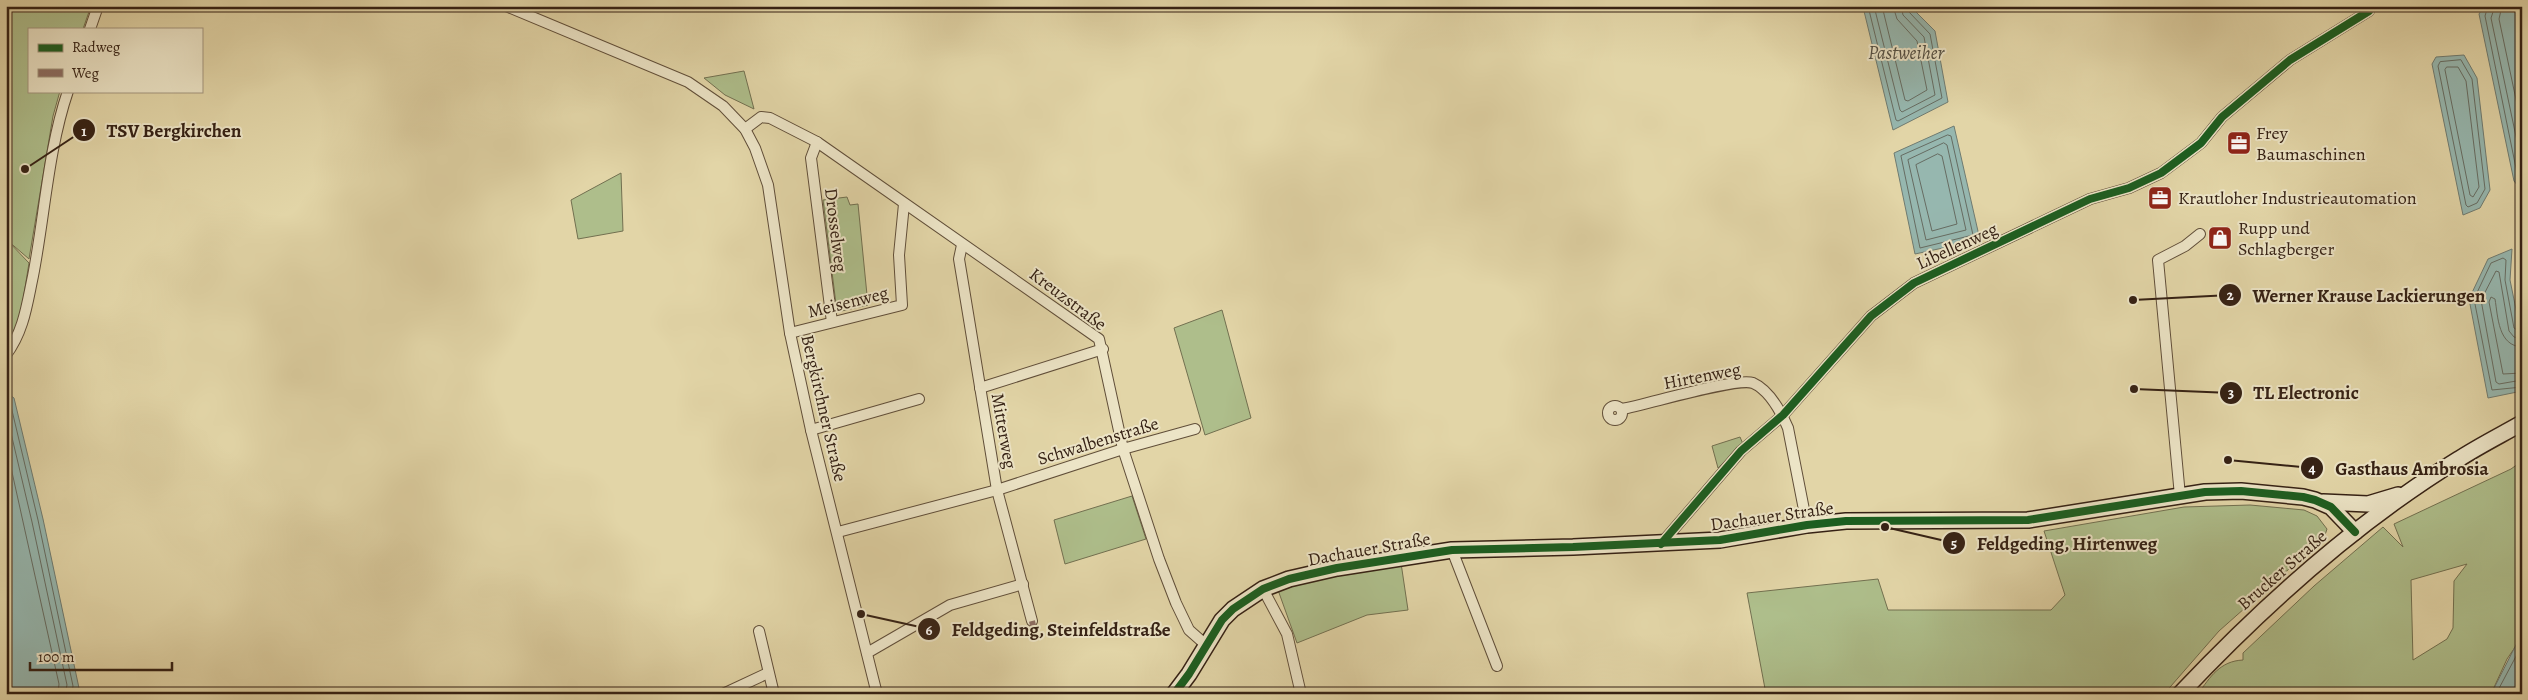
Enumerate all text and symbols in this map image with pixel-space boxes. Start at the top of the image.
legend [28,28,202,92]
text: Radweg [72,37,121,57]
water label: Pastweiher [1868,40,1946,66]
text: Weg [71,63,99,83]
callout: TSV Bergkirchen [71,113,251,147]
text: TSV Bergkirchen [106,118,242,144]
text: 1 [81,121,87,141]
place label: Frey Baumaschinen [2256,121,2366,166]
office icon: Frey Baumaschinen [2226,130,2252,156]
office icon: Krautloher Industrieautomation [2147,185,2173,211]
place label: Krautloher Industrieautomation [2178,186,2417,210]
street label: Drosselweg [819,187,853,273]
place label: Rupp und Schlagberger [2238,216,2334,261]
street label: Libellenweg [1912,217,2002,275]
shop icon: Rupp und Schlagberger [2207,225,2233,251]
street label: Kreuzstraße [1024,262,1112,336]
callout: Werner Krause Lackierungen [2217,278,2495,312]
street label: Meisenweg [805,280,891,324]
text: Werner Krause Lackierungen [2252,283,2486,309]
text: 2 [2226,285,2234,305]
street label: Bergkirchner Straße [795,332,853,484]
street label: Hirtenweg [1661,357,1743,395]
callout: TL Electronic [2219,376,2369,410]
text: TL Electronic [2253,380,2359,406]
text: 3 [2228,383,2234,403]
street label: Mitterweg [986,391,1022,471]
street label: Schwalbenstraße [1035,411,1161,471]
callout: Gasthaus Ambrosia [2300,451,2498,485]
text: Gasthaus Ambrosia [2335,456,2490,482]
text: 4 [2308,458,2316,478]
street label: Dachauer Straße [1709,495,1835,537]
street label: Brucker Straße [2232,524,2332,616]
street label: Dachauer Straße [1306,526,1432,572]
callout: Feldgeding, Hirtenweg [1941,526,2167,560]
text: Feldgeding, Hirtenweg [1977,531,2158,557]
text: 5 [1951,533,1957,553]
callout: Feldgeding, Steinfeldstraße [916,612,1181,646]
text: Feldgeding, Steinfeldstraße [951,617,1171,643]
text: 6 [925,620,933,640]
scale bar [30,640,172,672]
text: 100 m [38,647,75,667]

